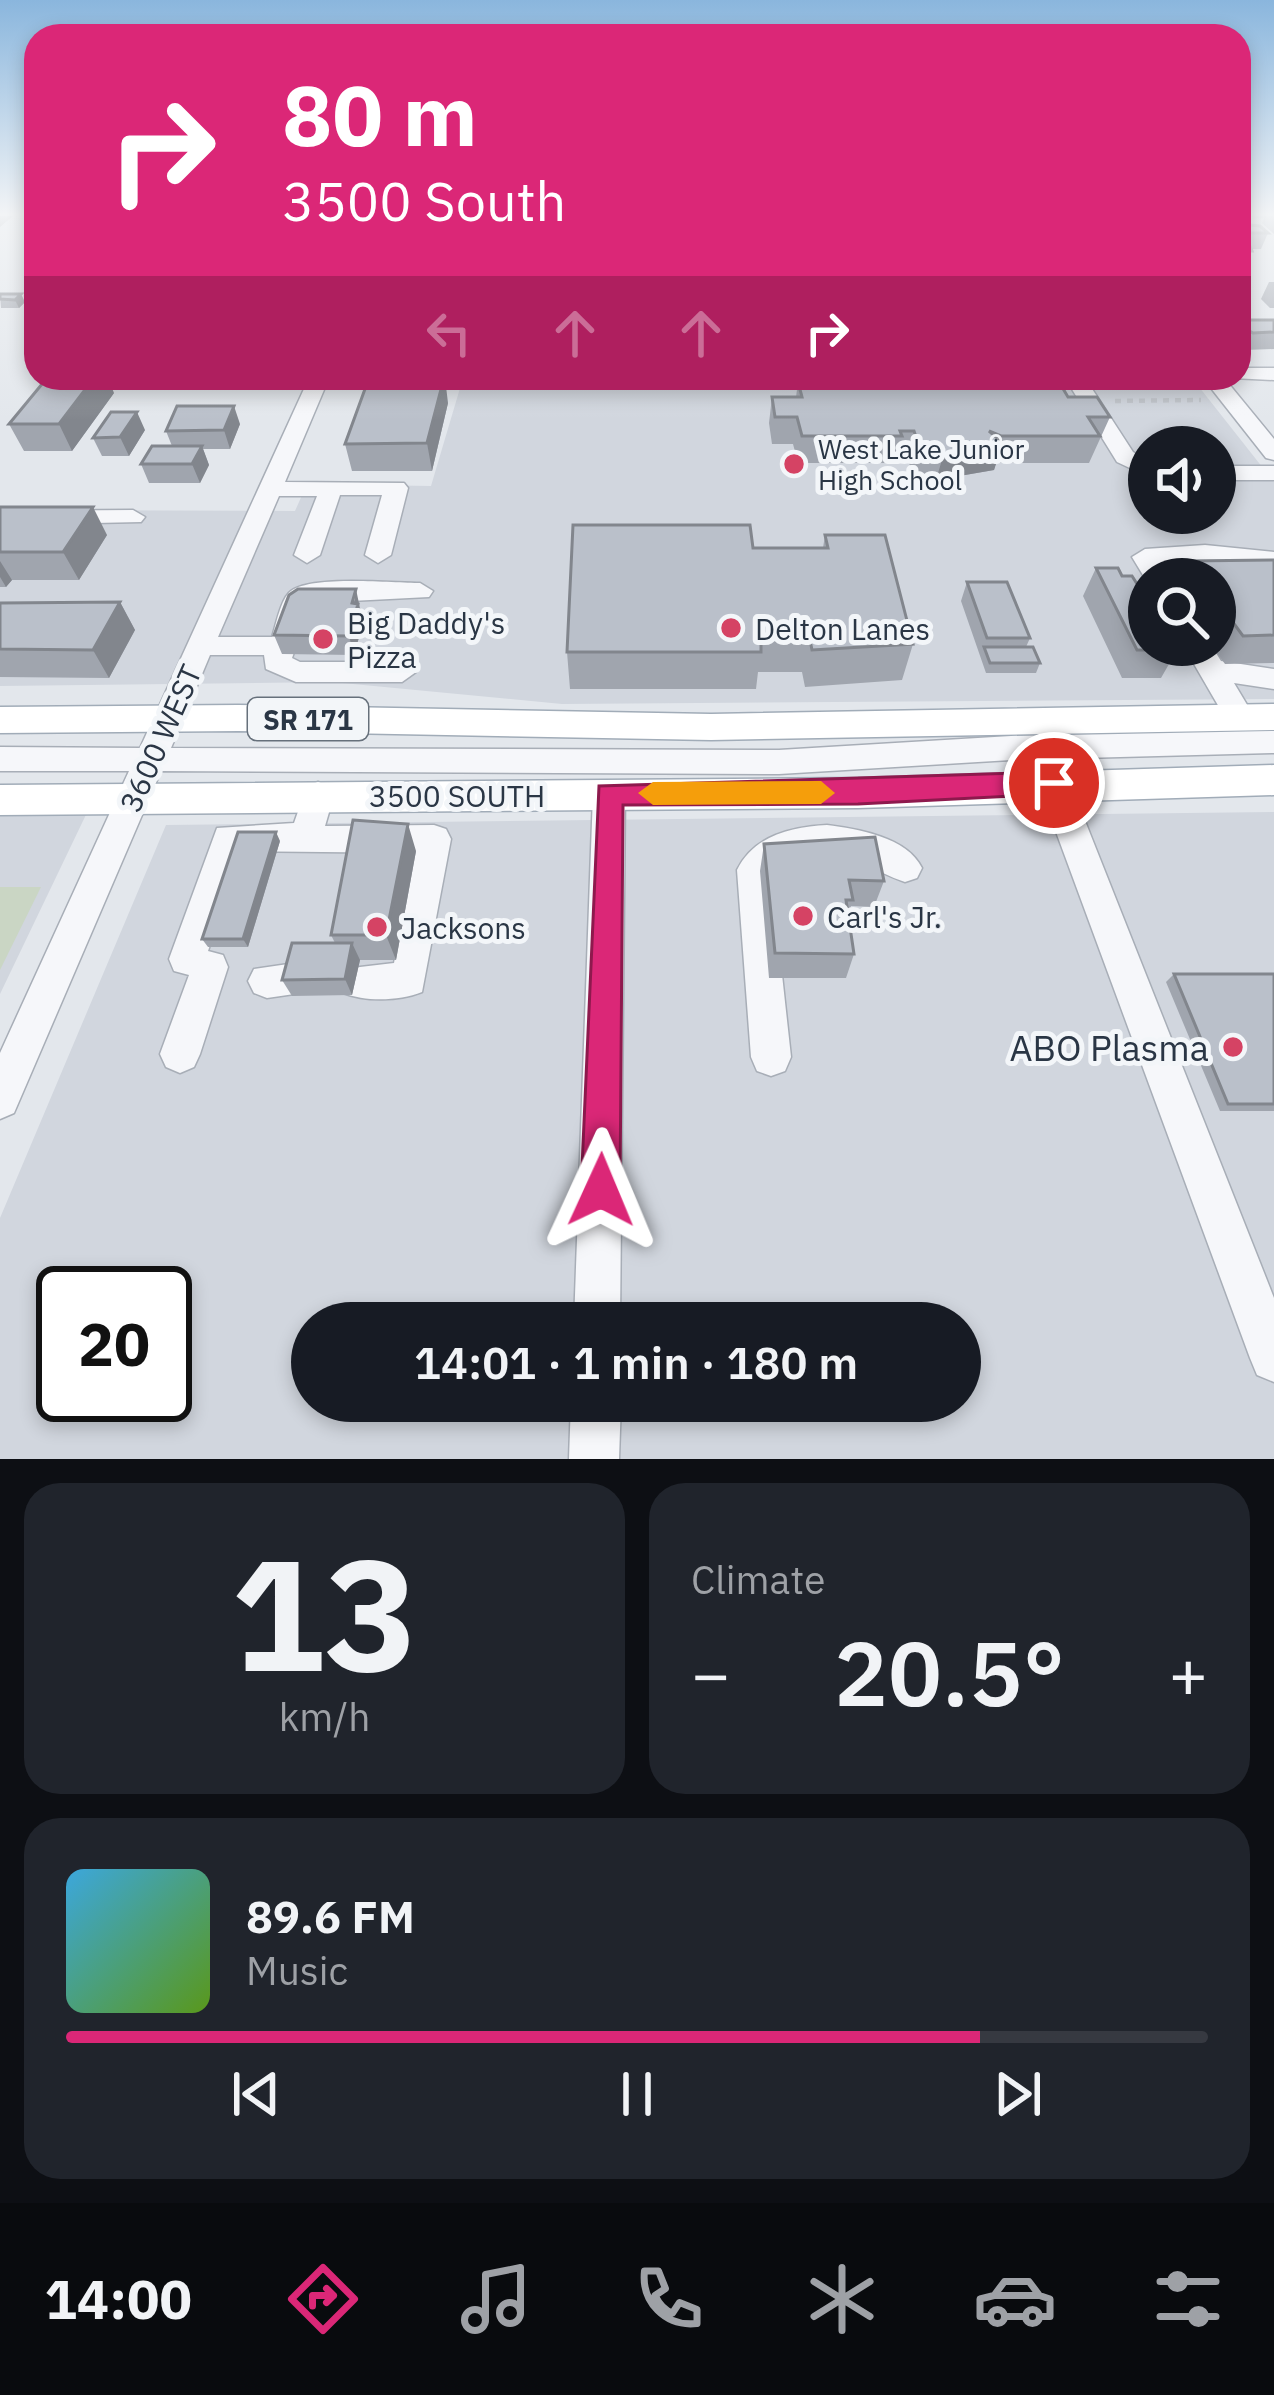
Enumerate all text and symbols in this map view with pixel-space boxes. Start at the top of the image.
text: 80 m [282,60,478,169]
icon: right [84,72,240,228]
text: 3500 South [282,166,566,236]
icon: left [416,300,482,366]
icon: ahead [542,300,608,366]
icon: ahead [668,300,734,366]
icon: right [794,300,860,366]
map controls [1128,426,1236,666]
button: sound [1128,426,1236,534]
place label: West Lake Junior High School [818,431,1024,497]
marker: West Lake Junior High School [781,451,807,477]
button: search [1128,558,1236,666]
place label: Big Daddy's Pizza [347,603,505,676]
place label: Delton Lanes [755,609,930,648]
marker: Delton Lanes [718,615,744,641]
marker: Big Daddy's Pizza [310,626,336,652]
street label: 3600 WEST [110,658,210,818]
road number: SR 171 [248,698,368,740]
pin [1003,732,1105,834]
icon: arrive [1021,750,1087,816]
street label: 3500 SOUTH [369,776,545,815]
place label: Carl's Jr. [827,897,942,936]
marker: Carl's Jr. [790,903,816,929]
place label: Jacksons [401,908,526,947]
marker: Jacksons [364,914,390,940]
place label: ABO Plasma [1009,1024,1209,1071]
marker: ABO Plasma [1220,1034,1246,1060]
position arrow [538,1127,664,1253]
speed limit sign: 20 [36,1266,192,1422]
text: 14:01 · 1 min · 180 m [414,1333,858,1391]
text: 13 [231,1511,418,1714]
text: Climate [691,1554,825,1605]
text: 20.5° [834,1614,1065,1731]
text: − [691,1630,731,1716]
text: + [1168,1630,1208,1716]
text: km/h [279,1691,370,1742]
text: 89.6 FM [246,1887,415,1945]
text: Music [246,1945,348,1996]
icon: previous [223,2061,289,2127]
icon: pause [604,2061,670,2127]
icon: next [985,2061,1051,2127]
icon: directions [281,2257,365,2341]
icon: music [454,2257,538,2341]
icon: phone [627,2257,711,2341]
icon: climate [800,2257,884,2341]
icon: car [973,2257,1057,2341]
icon: filters [1146,2257,1230,2341]
text: 14:00 [44,2264,192,2334]

